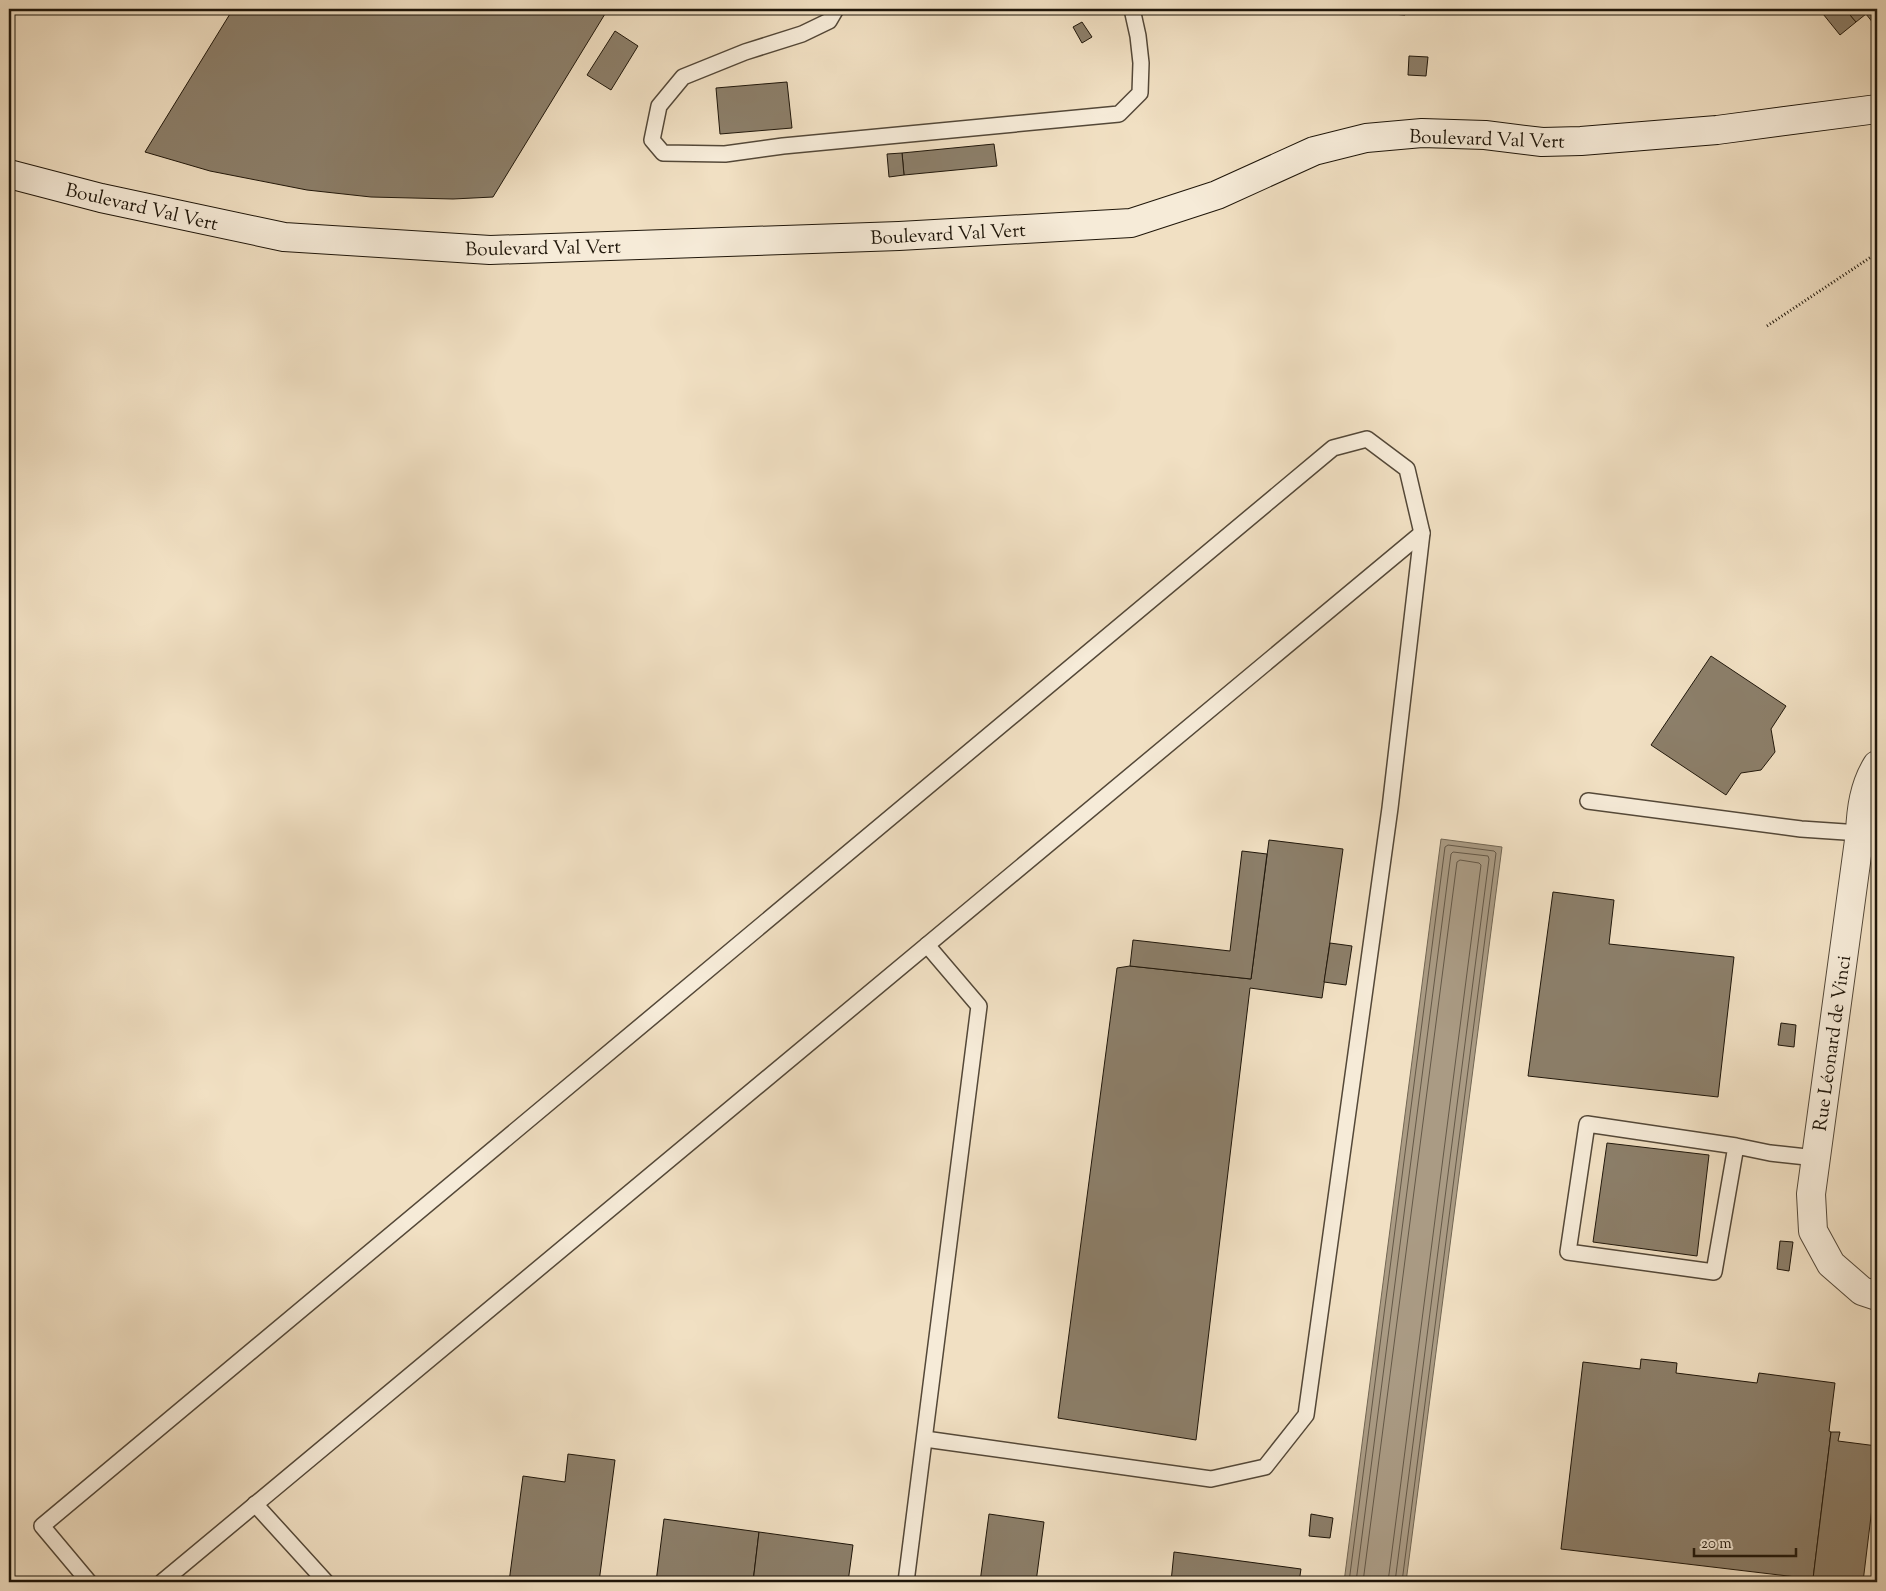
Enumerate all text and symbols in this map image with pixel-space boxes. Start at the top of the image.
street label: Boulevard Val Vert [1409,124,1566,157]
street label: Boulevard Val Vert [63,178,221,239]
street label: Boulevard Val Vert [870,218,1027,253]
street label: Boulevard Val Vert [465,235,622,264]
street label: Rue Léonard de Vinci [1808,954,1859,1133]
scale bar [1694,1526,1796,1558]
text: 20 m [1701,1534,1732,1555]

